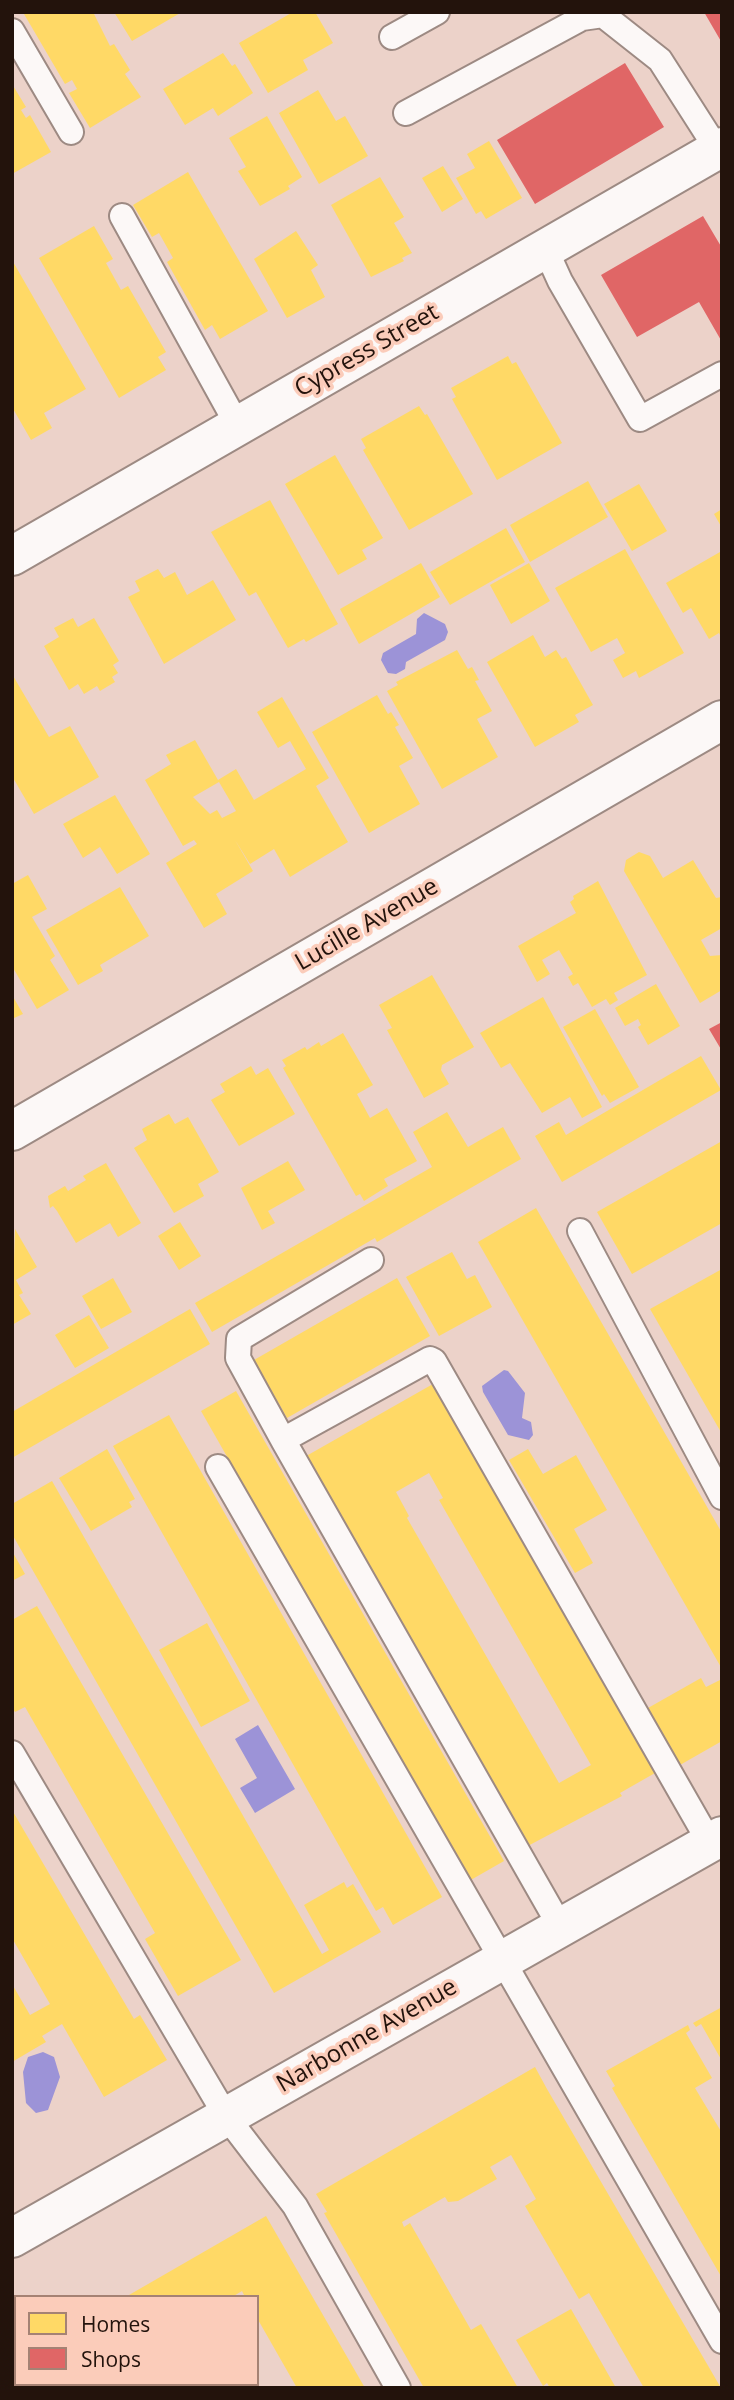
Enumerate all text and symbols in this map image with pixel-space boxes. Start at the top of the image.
street label: Cypress Street [290,298,444,404]
street label: Lucille Avenue [290,872,444,978]
street label: Narbonne Avenue [272,1973,462,2099]
legend [14,2295,259,2386]
text: Homes [81,2310,150,2338]
text: Shops [81,2345,141,2373]

